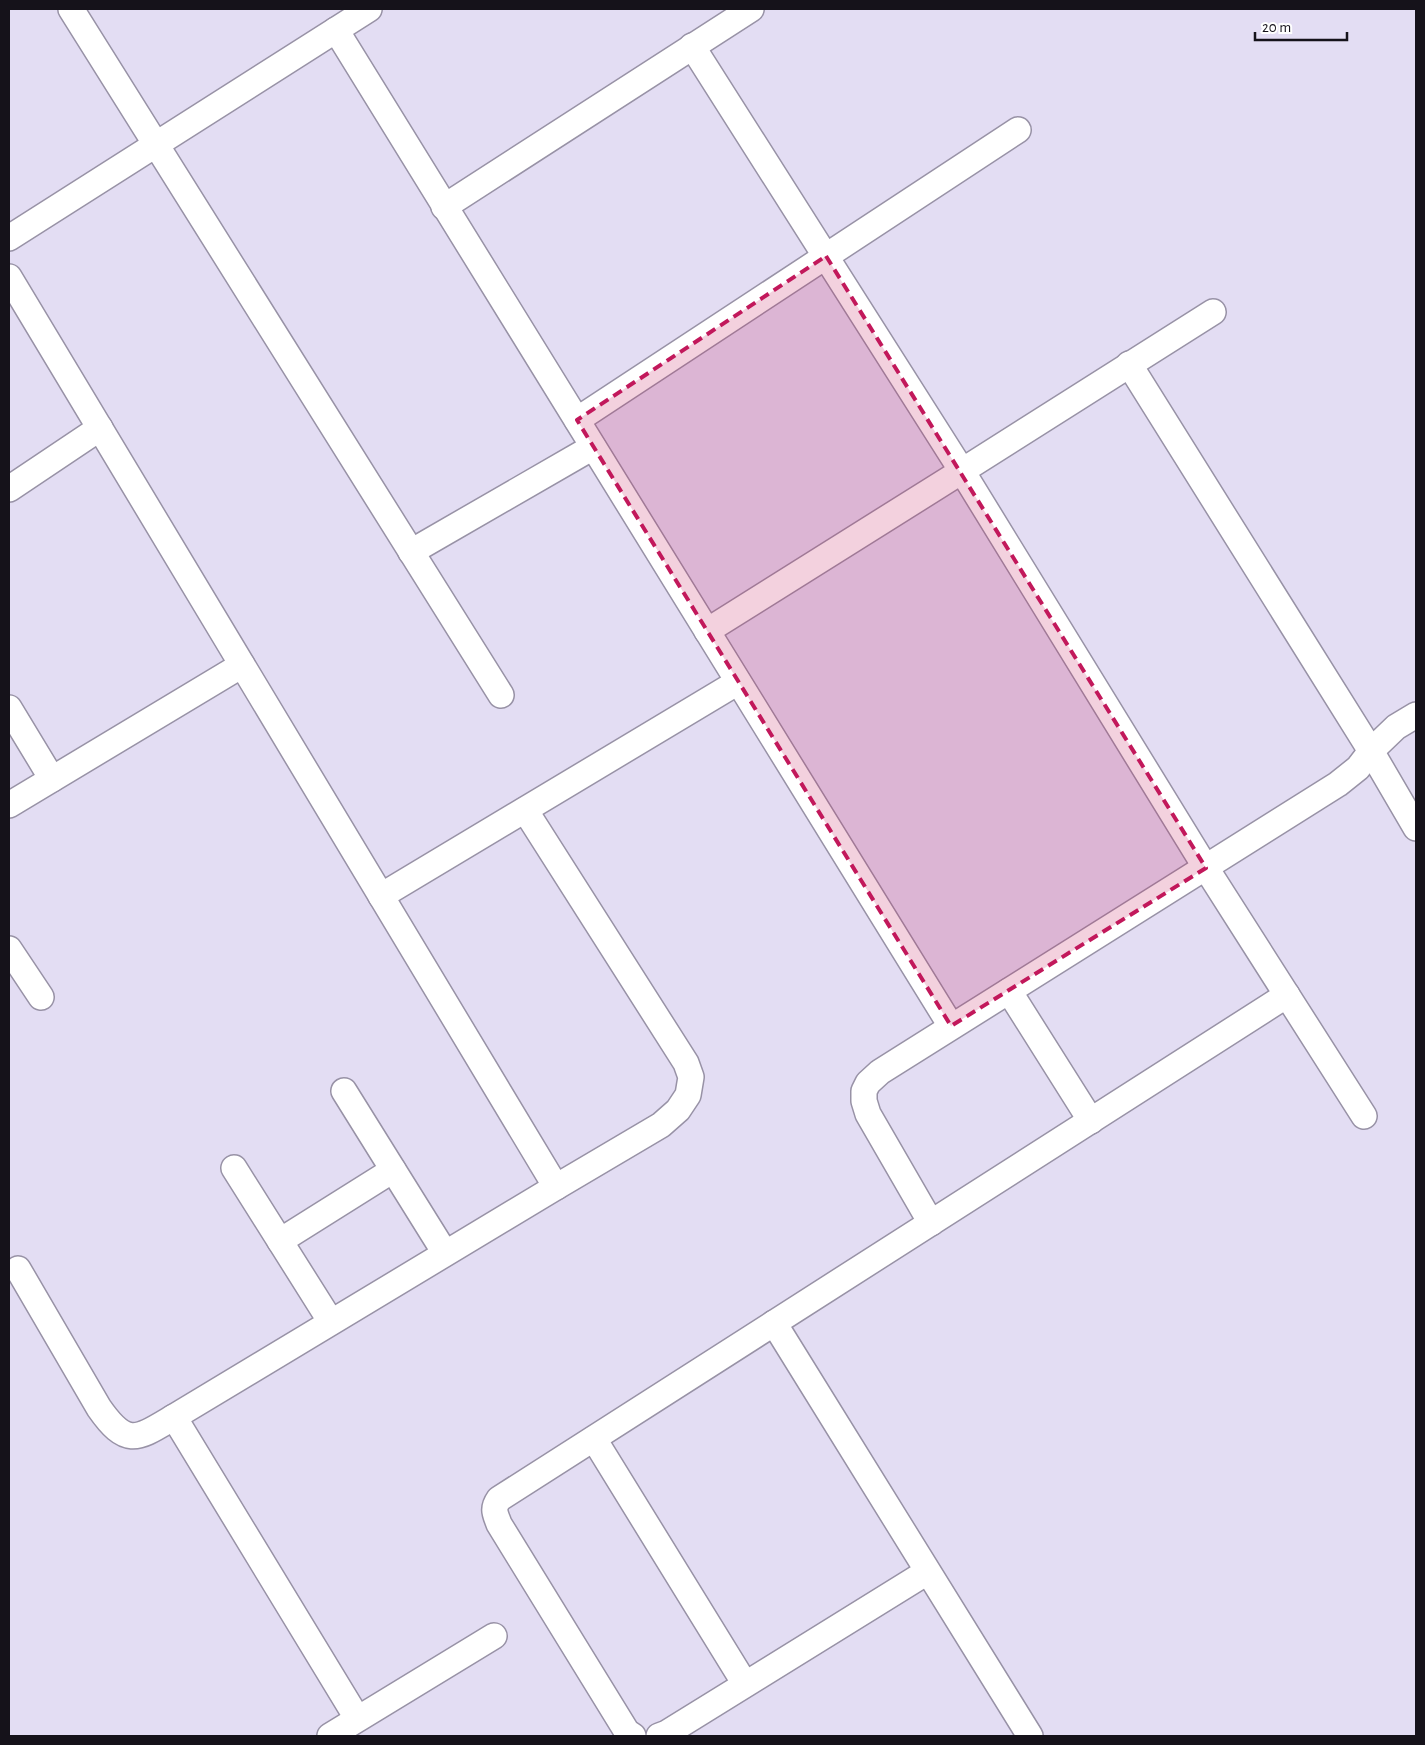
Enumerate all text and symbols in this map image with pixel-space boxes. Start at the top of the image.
scale bar [1255,10,1348,42]
text: 20 m [1262,20,1291,35]

